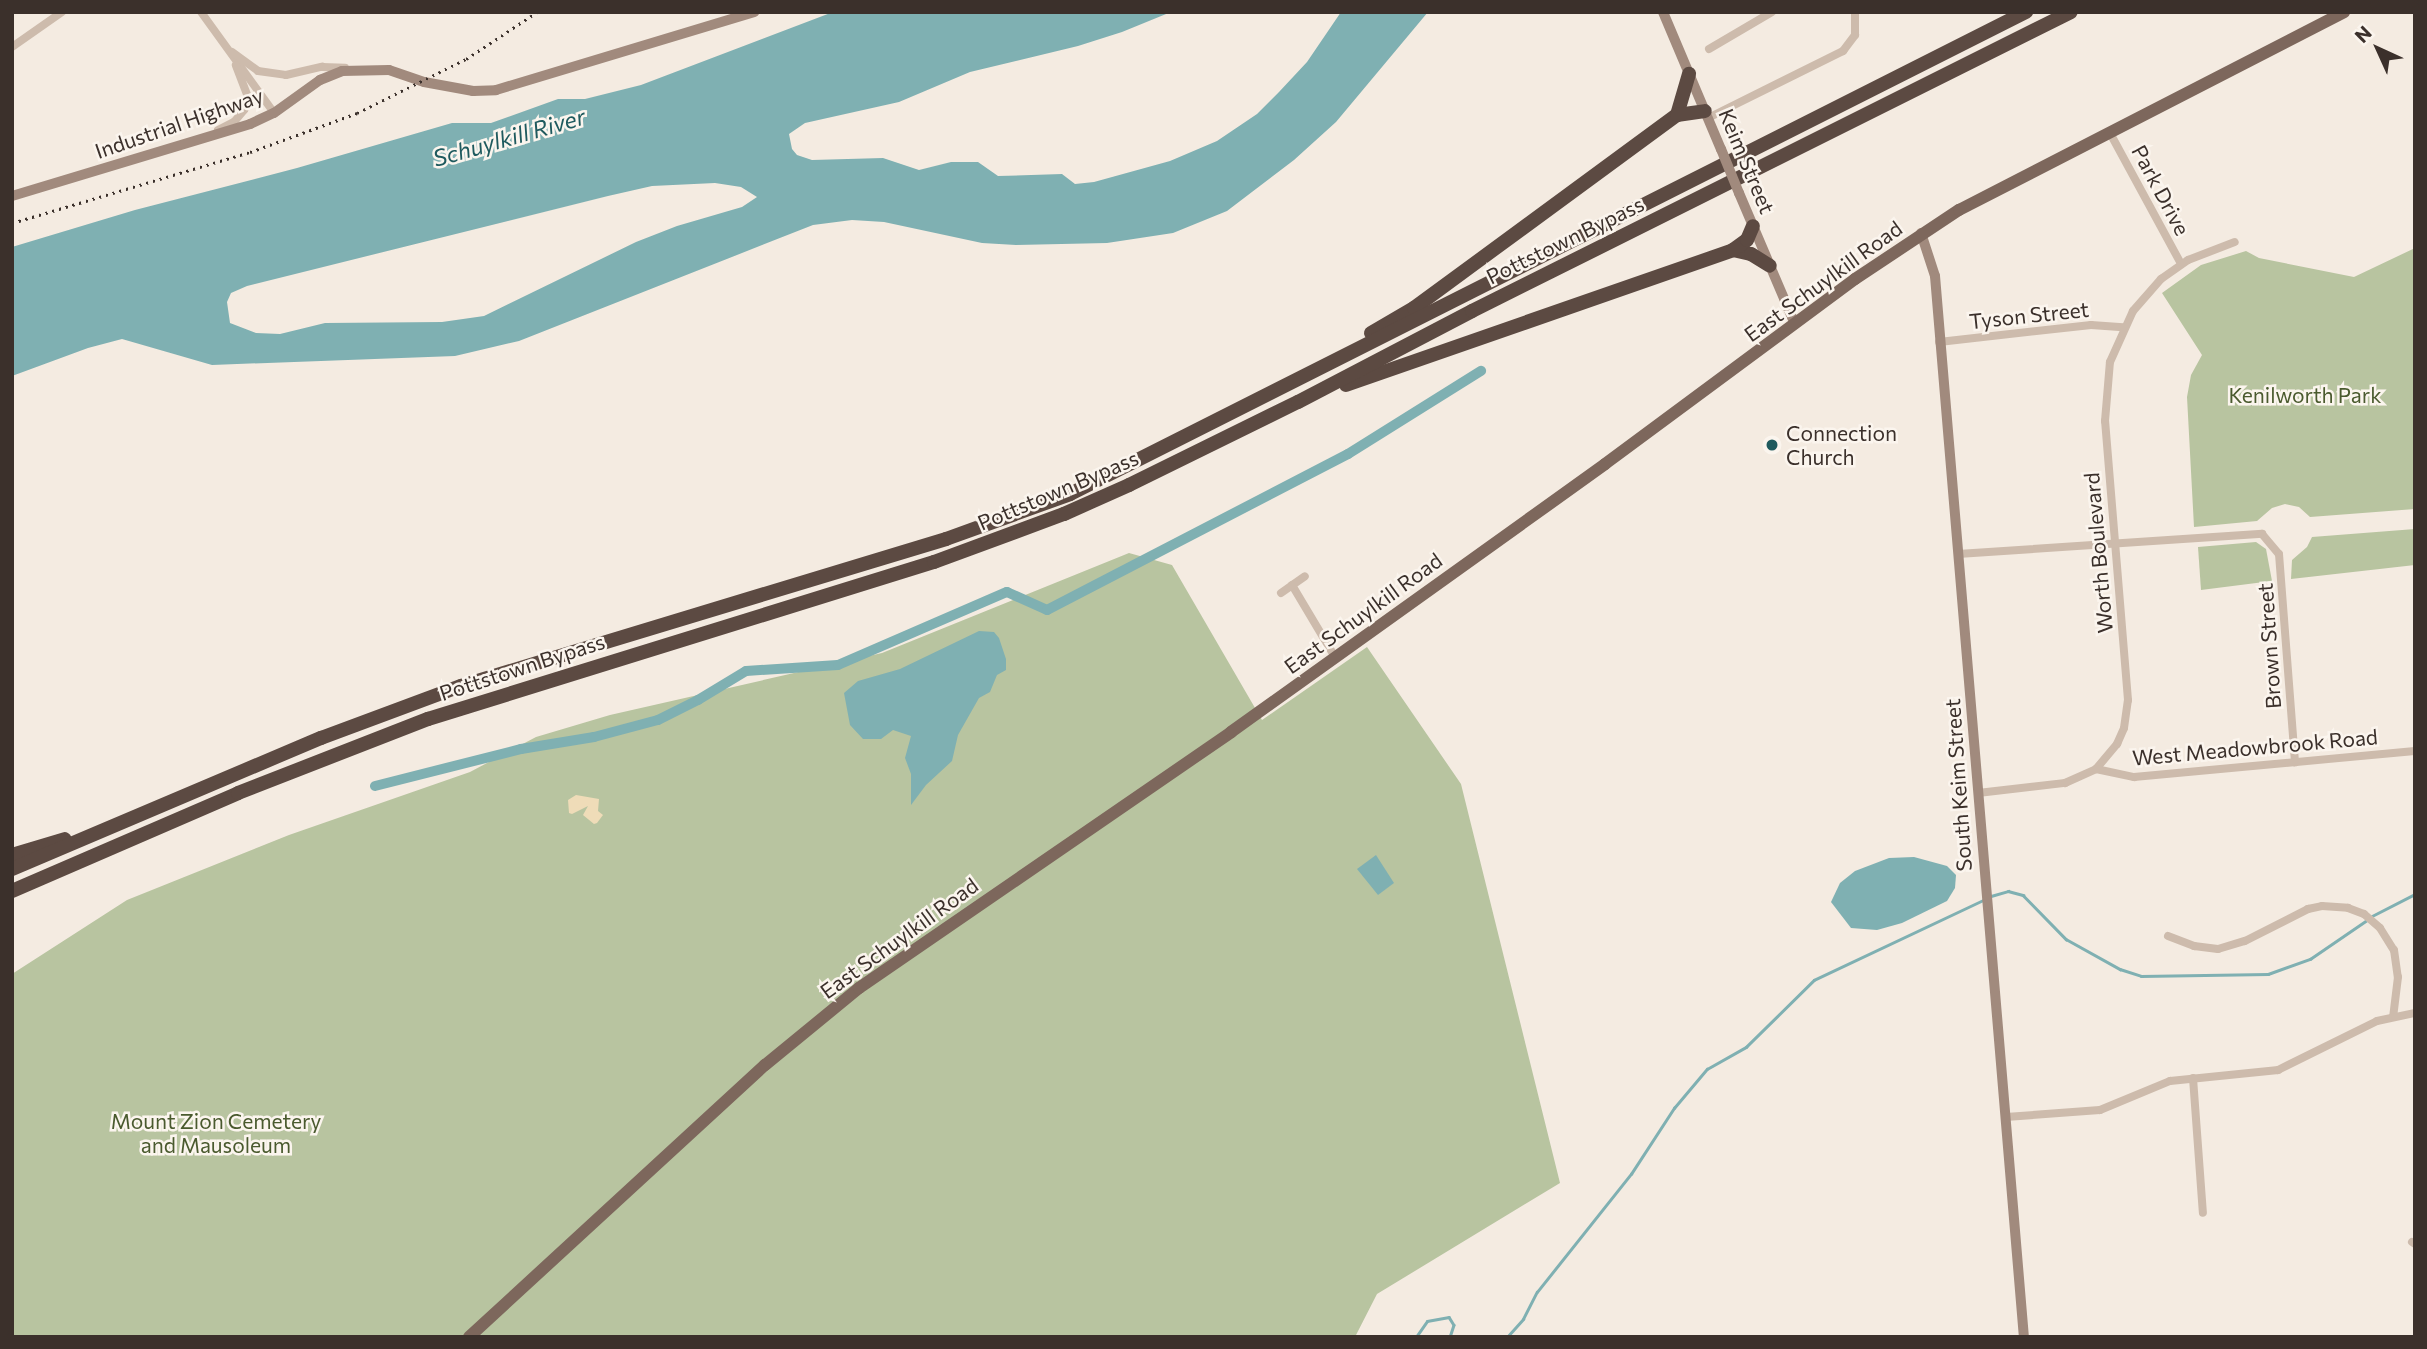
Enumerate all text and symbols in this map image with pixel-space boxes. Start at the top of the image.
north arrow [2343,14,2413,84]
text: N [2350,21,2376,47]
street label: Industrial Highway [91,82,267,164]
water label: Schuylkill River [430,102,588,172]
street label: Keim Street [1714,105,1780,217]
street label: Park Drive [2127,141,2195,239]
street label: Pottstown Bypass [1482,191,1648,289]
street label: East Schuylkill Road [1739,215,1907,347]
street label: Tyson Street [1968,296,2090,334]
park label: Kenilworth Park [2228,382,2382,408]
place label: Connection Church [1786,420,1897,470]
marker: Connection Church [1764,437,1780,453]
street label: Pottstown Bypass [974,445,1142,535]
street label: Worth Boulevard [2078,472,2118,634]
street label: East Schuylkill Road [1279,547,1447,679]
street label: Brown Street [2252,582,2286,710]
street label: Pottstown Bypass [436,628,608,706]
street label: South Keim Street [1939,698,1977,872]
street label: West Meadowbrook Road [2131,724,2379,770]
street label: East Schuylkill Road [815,872,983,1004]
park label: Mount Zion Cemetery and Mausoleum [111,1108,321,1158]

